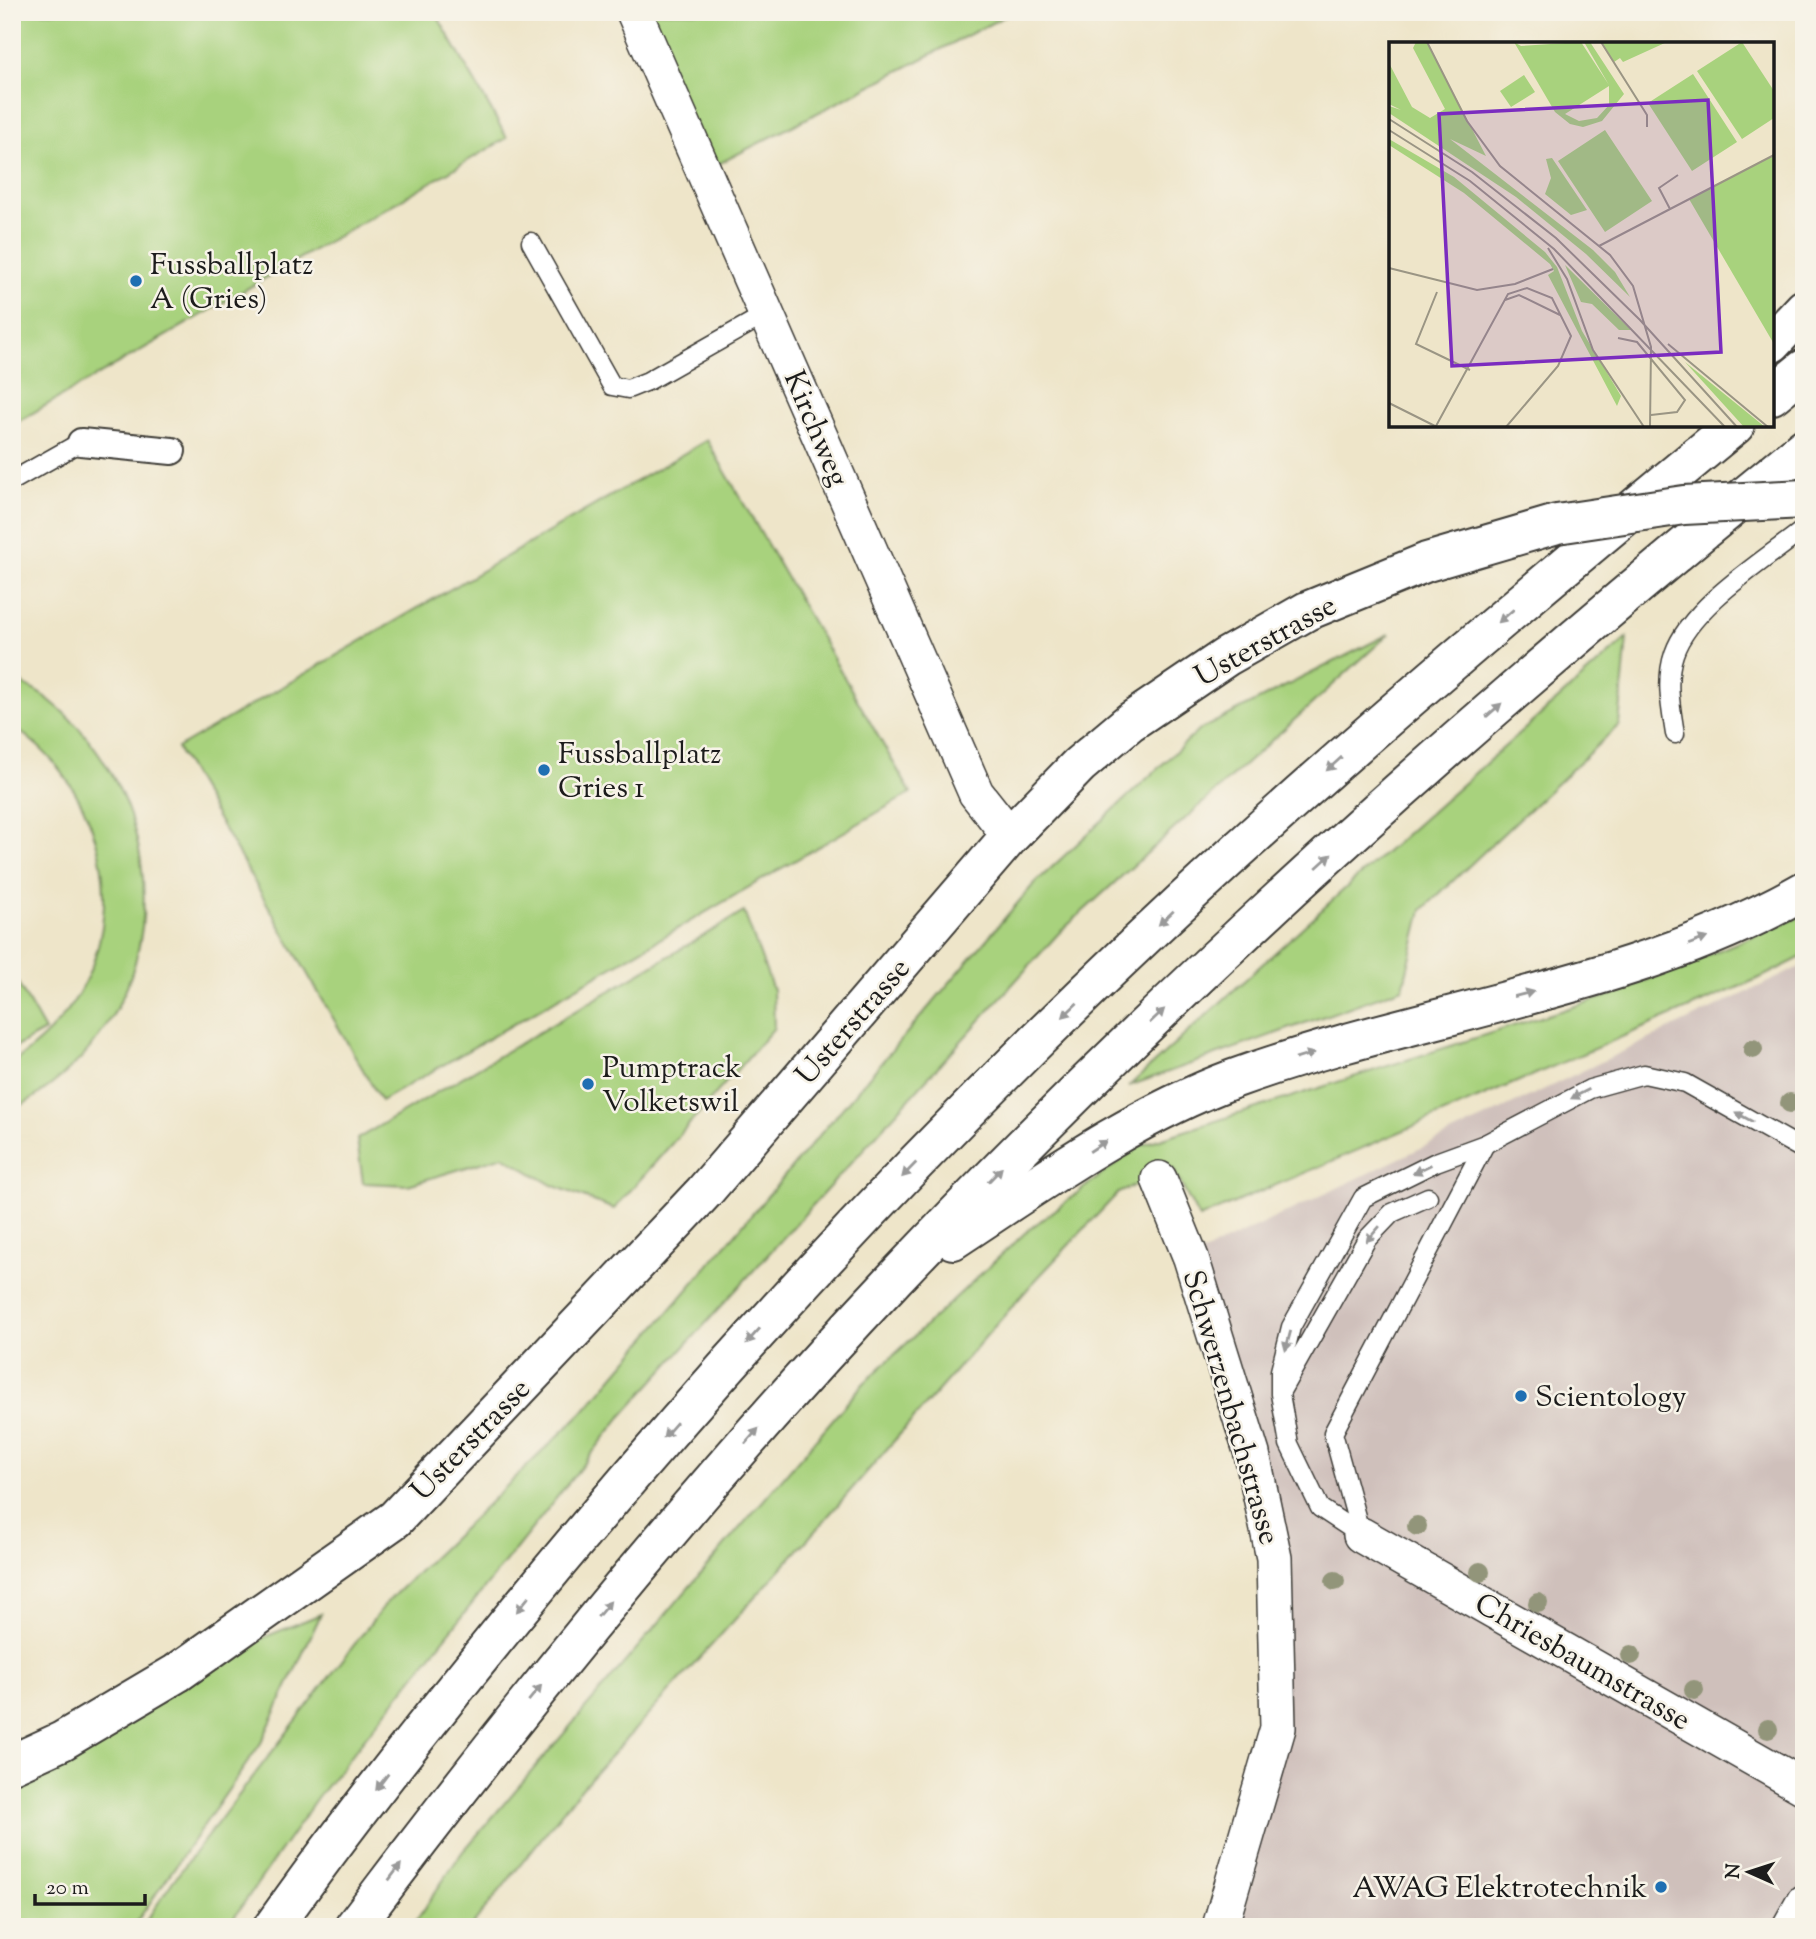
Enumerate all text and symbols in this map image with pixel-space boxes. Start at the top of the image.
inset map [1389,42,1774,427]
place label: Fussballplatz A (Gries) [150,245,313,322]
marker: Fussballplatz A (Gries) [128,273,144,289]
street label: Kirchweg [771,364,858,494]
street label: Usterstrasse [1187,585,1345,699]
one-way arrow [1497,608,1514,623]
one-way arrow [1485,702,1503,718]
place label: Fussballplatz Gries 1 [558,734,721,811]
one-way arrow [1325,756,1342,772]
marker: Fussballplatz Gries 1 [536,762,552,778]
one-way arrow [1315,854,1332,870]
one-way arrow [1157,910,1175,926]
one-way arrow [1687,935,1708,946]
street label: Usterstrasse [786,950,921,1096]
one-way arrow [1513,988,1535,999]
one-way arrow [1062,1001,1079,1017]
one-way arrow [1148,1008,1165,1024]
place label: Pumptrack Volketswil [602,1048,741,1125]
one-way arrow [1295,1050,1316,1060]
marker: Pumptrack Volketswil [580,1076,596,1092]
one-way arrow [1570,1089,1590,1100]
one-way arrow [1735,1111,1754,1123]
one-way arrow [1088,1140,1107,1153]
one-way arrow [901,1161,917,1178]
one-way arrow [1412,1163,1432,1174]
one-way arrow [986,1167,1003,1184]
one-way arrow [1365,1225,1381,1243]
street label: Schwerzenbachstrasse [1170,1265,1289,1550]
one-way arrow [745,1327,761,1345]
one-way arrow [1282,1330,1293,1352]
street label: Usterstrasse [402,1370,542,1512]
place label: Scientology [1535,1377,1687,1420]
marker: Scientology [1513,1388,1529,1404]
one-way arrow [662,1421,678,1439]
one-way arrow [744,1427,760,1445]
street label: Chriesbaumstrasse [1466,1584,1698,1743]
one-way arrow [516,1595,531,1613]
one-way arrow [596,1600,611,1617]
one-way arrow [527,1684,542,1701]
one-way arrow [375,1773,389,1791]
north arrow [1714,1838,1784,1908]
scale bar [35,1862,145,1906]
one-way arrow [388,1863,402,1881]
text: N [1721,1863,1748,1880]
place label: AWAG Elektrotechnik [1352,1868,1647,1911]
text: 20 m [46,1874,89,1904]
marker: AWAG Elektrotechnik [1653,1879,1669,1895]

